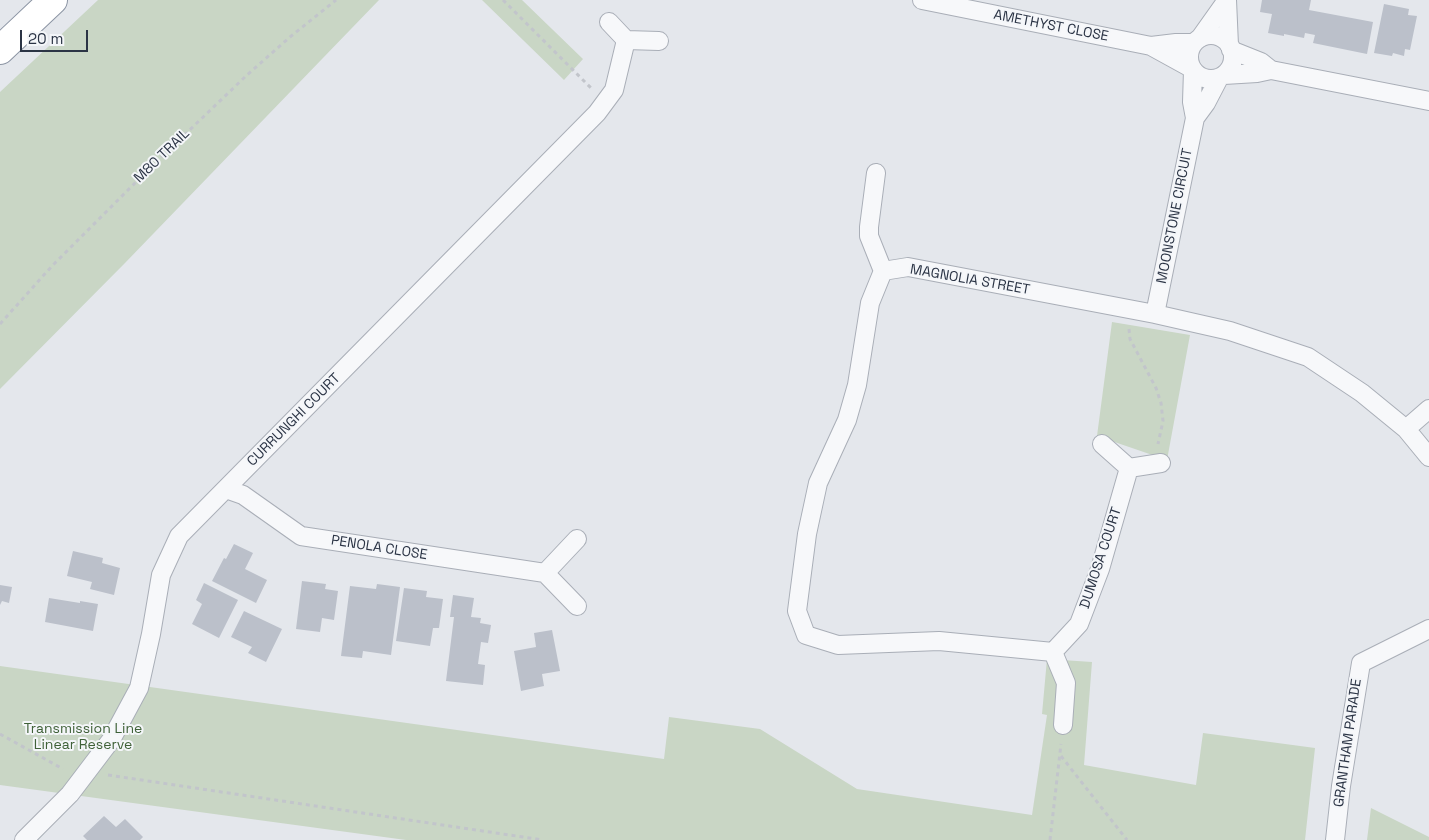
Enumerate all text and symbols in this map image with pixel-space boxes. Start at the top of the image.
street label: AMETHYST CLOSE [992,7,1110,45]
scale bar [22,20,90,52]
text: 20 m [28,29,63,48]
street label: M80 TRAIL [131,126,193,186]
street label: MOONSTONE CIRCUIT [1154,147,1196,285]
street label: MAGNOLIA STREET [909,261,1031,299]
street label: CURRUNGHI COURT [244,370,344,470]
street label: DUMOSA COURT [1077,505,1125,611]
street label: PENOLA CLOSE [330,532,428,564]
street label: GRANTHAM PARADE [1331,678,1365,808]
park label: Transmission Line Linear Reserve [24,721,142,754]

